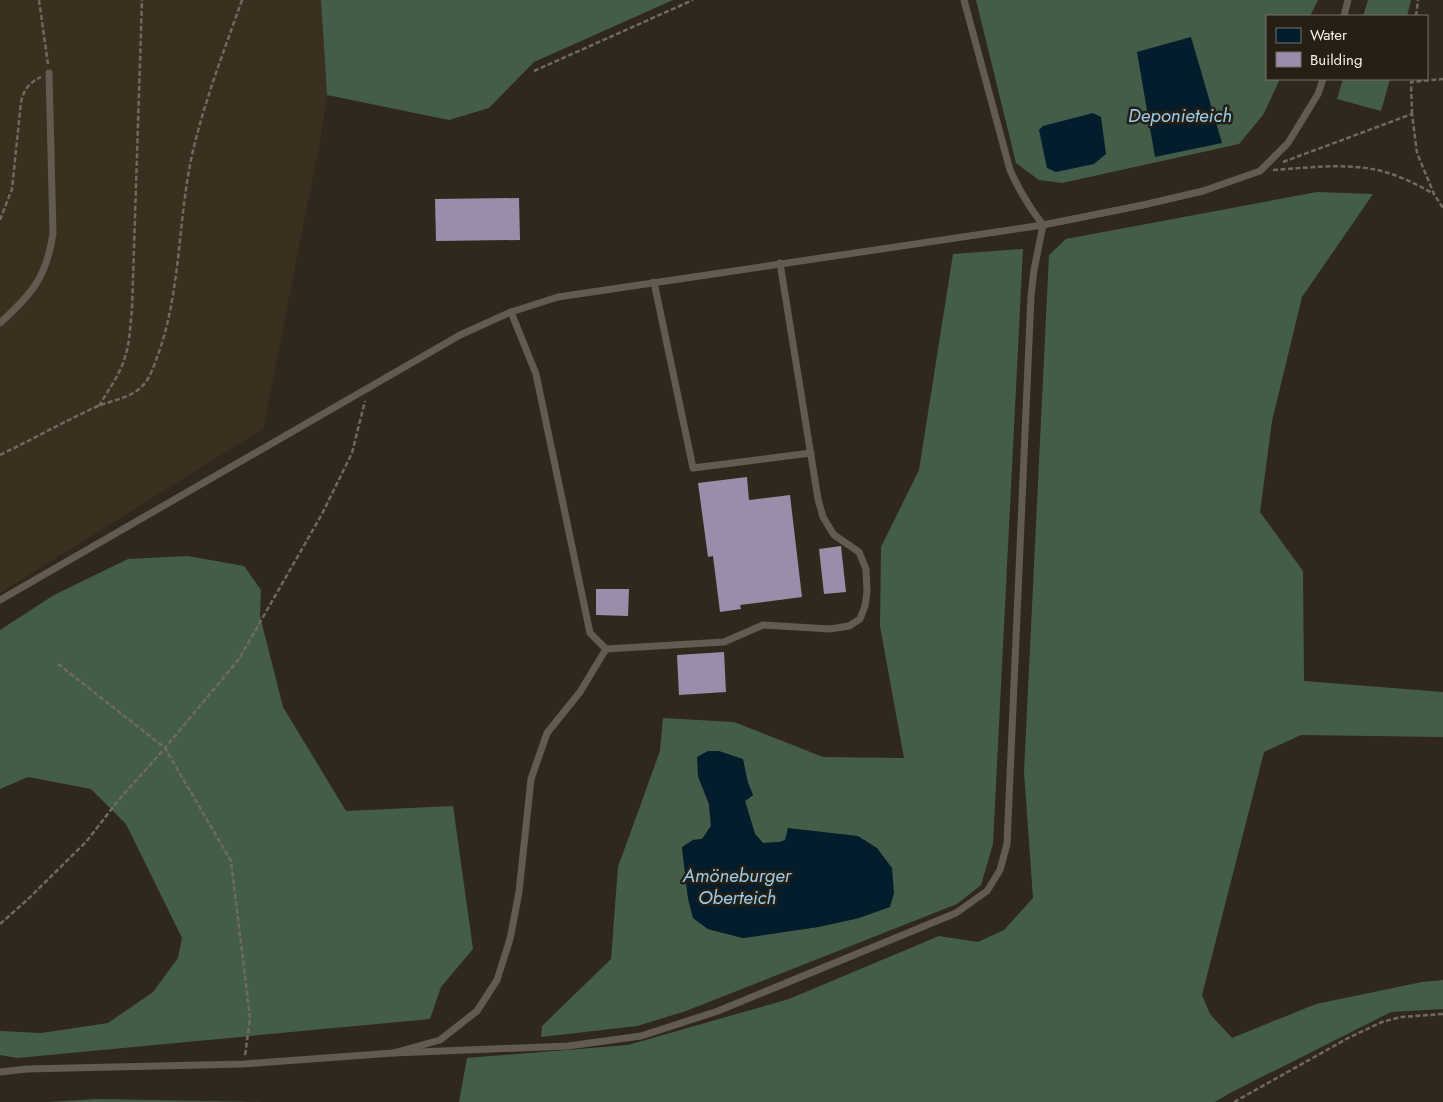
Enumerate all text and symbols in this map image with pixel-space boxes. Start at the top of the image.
legend [1266,15,1428,80]
text: Water [1310,24,1348,46]
text: Building [1310,49,1362,71]
water label: Deponieteich [1128,102,1232,129]
water label: Amöneburger Oberteich [682,862,793,911]

